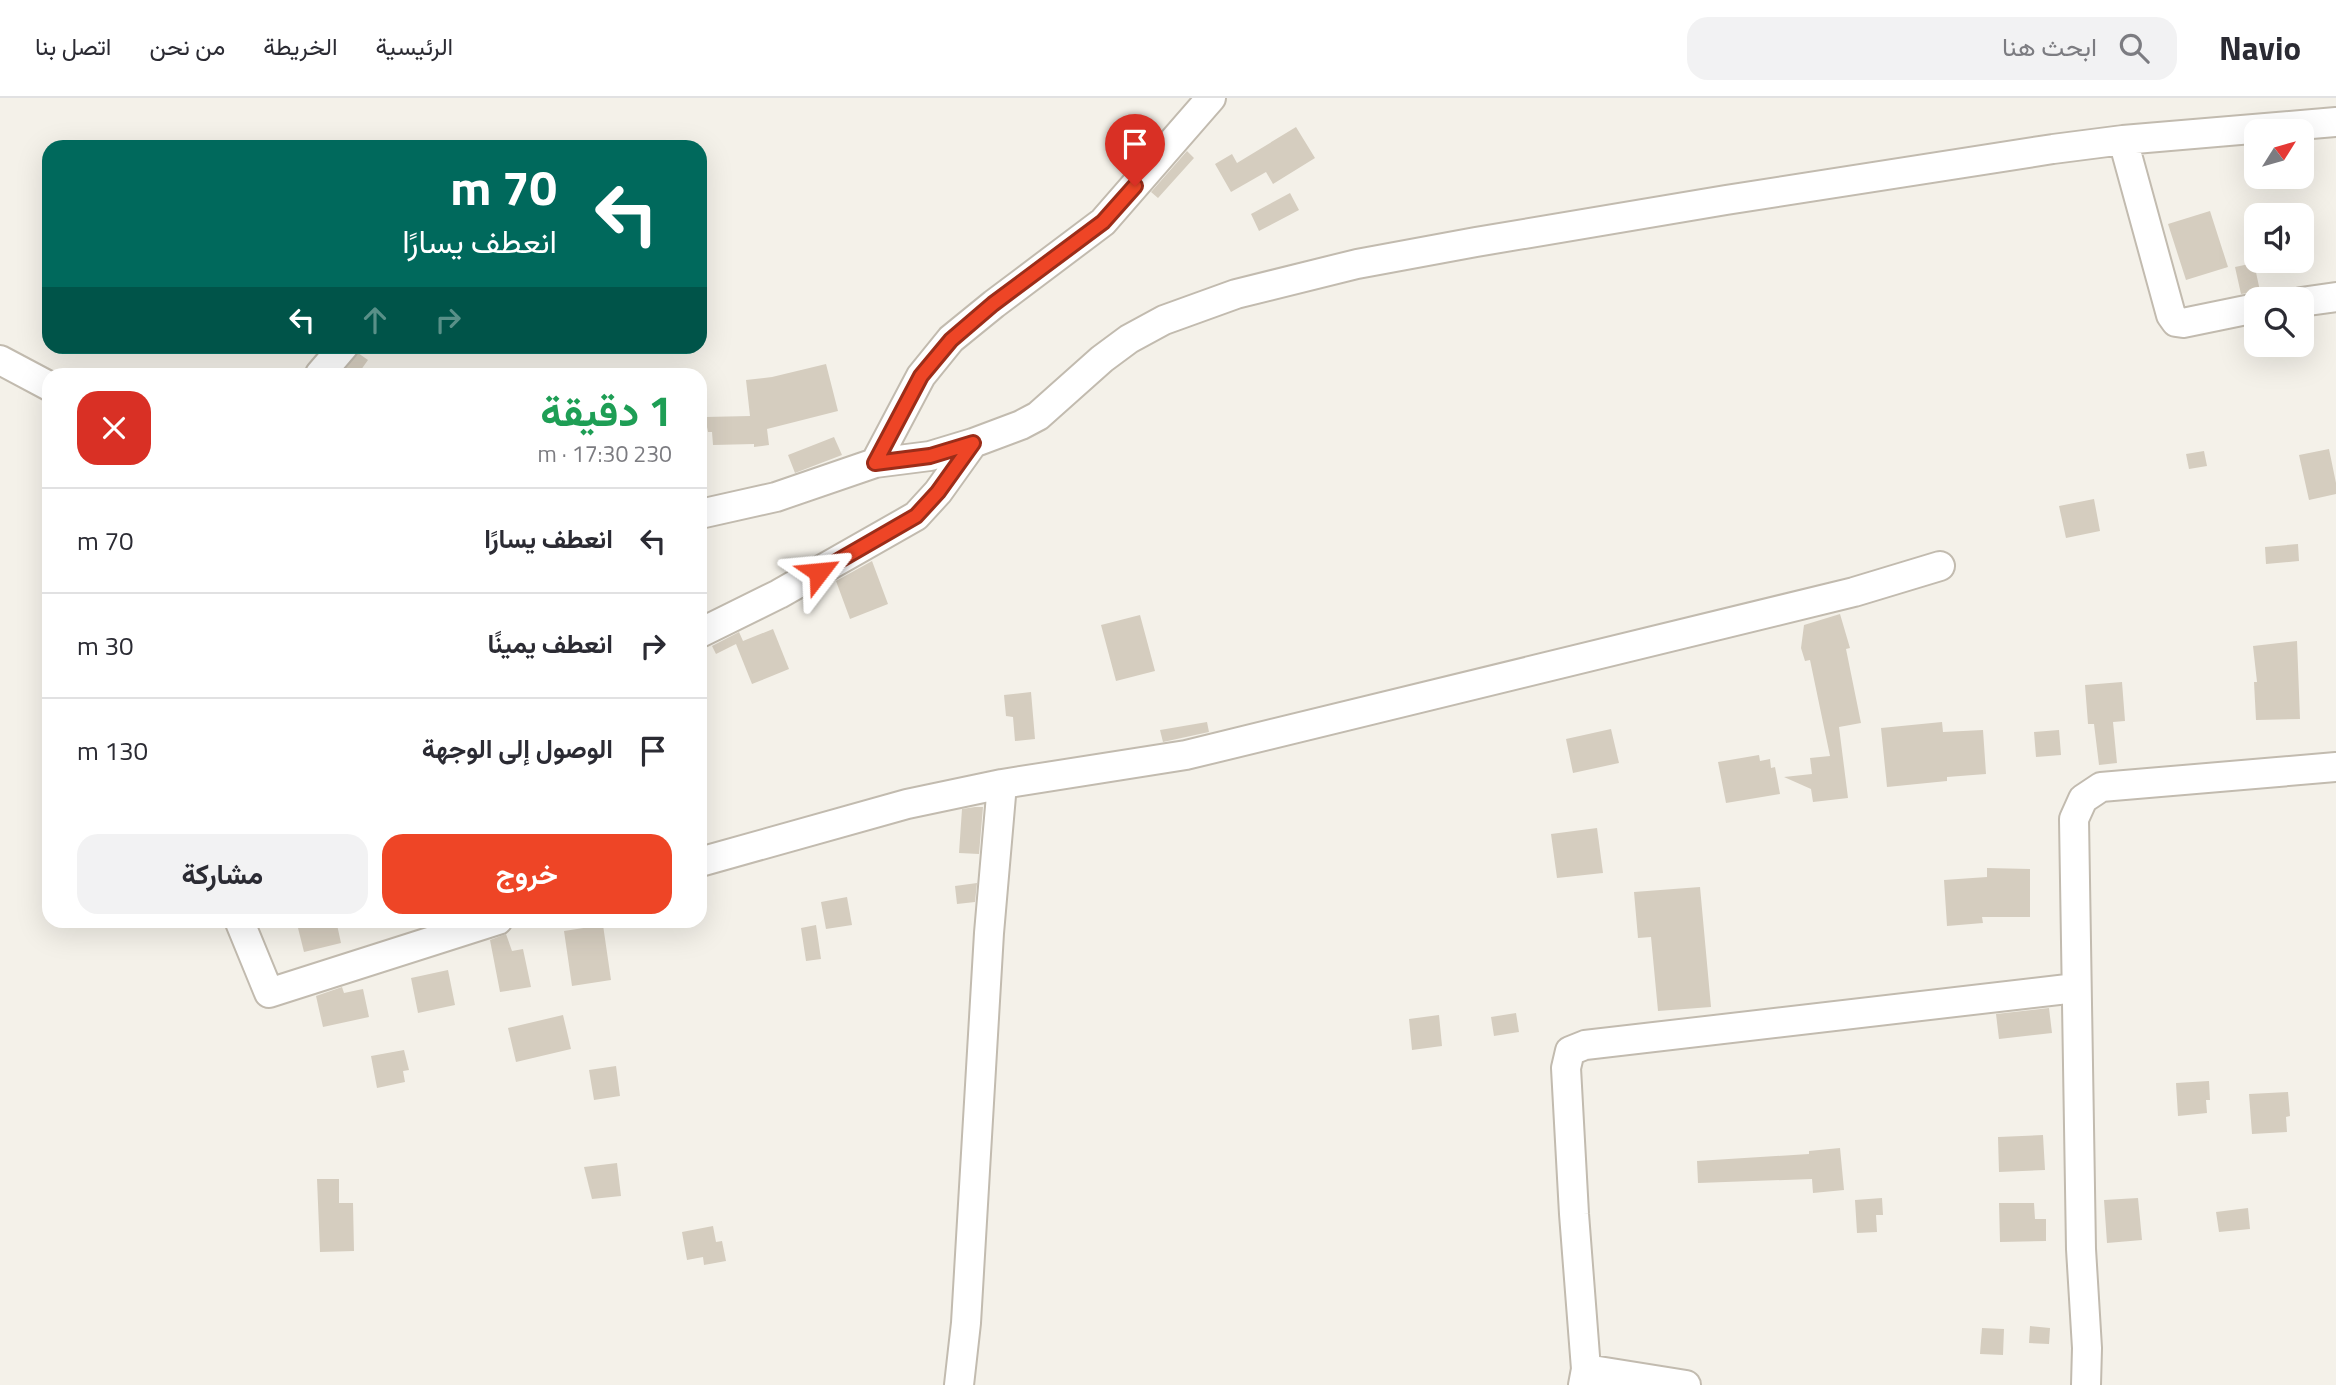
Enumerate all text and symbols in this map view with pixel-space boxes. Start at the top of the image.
search box [1687,17,2177,80]
text: Navio [2219,23,2301,73]
text: ابحث هنا [2002,27,2097,66]
text: اتصل بنا [35,28,111,64]
text: من نحن [149,28,225,64]
text: الخريطة [263,28,338,64]
text: الرئيسية [376,28,453,64]
icon: search [2115,29,2153,67]
pin [1105,114,1165,186]
north arrow [2244,119,2314,189]
map controls [2244,119,2314,357]
icon: arrive [1116,125,1154,163]
text: 70 m [450,149,557,224]
icon: left [581,168,672,259]
button: sound [2244,203,2314,273]
text: انعطف يسارًا [402,217,557,265]
button: search [2244,287,2314,357]
icon: left [283,301,321,339]
icon: ahead [356,301,394,339]
icon: right [429,301,467,339]
text: 1 دقيقة [540,378,672,442]
button: close [77,391,151,465]
text: 230 m · 17:30 [537,436,672,471]
text: انعطف يسارًا [484,519,613,558]
text: 70 m [77,521,134,560]
icon: left [634,522,672,560]
position arrow [782,535,856,609]
text: انعطف يمينًا [487,624,613,663]
text: 30 m [77,626,134,665]
icon: right [634,627,672,665]
text: الوصول إلى الوجهة [422,729,613,768]
text: 130 m [77,731,148,770]
icon: arrive [634,732,672,770]
button: مشاركة [77,834,368,914]
button: خروج [382,834,672,914]

